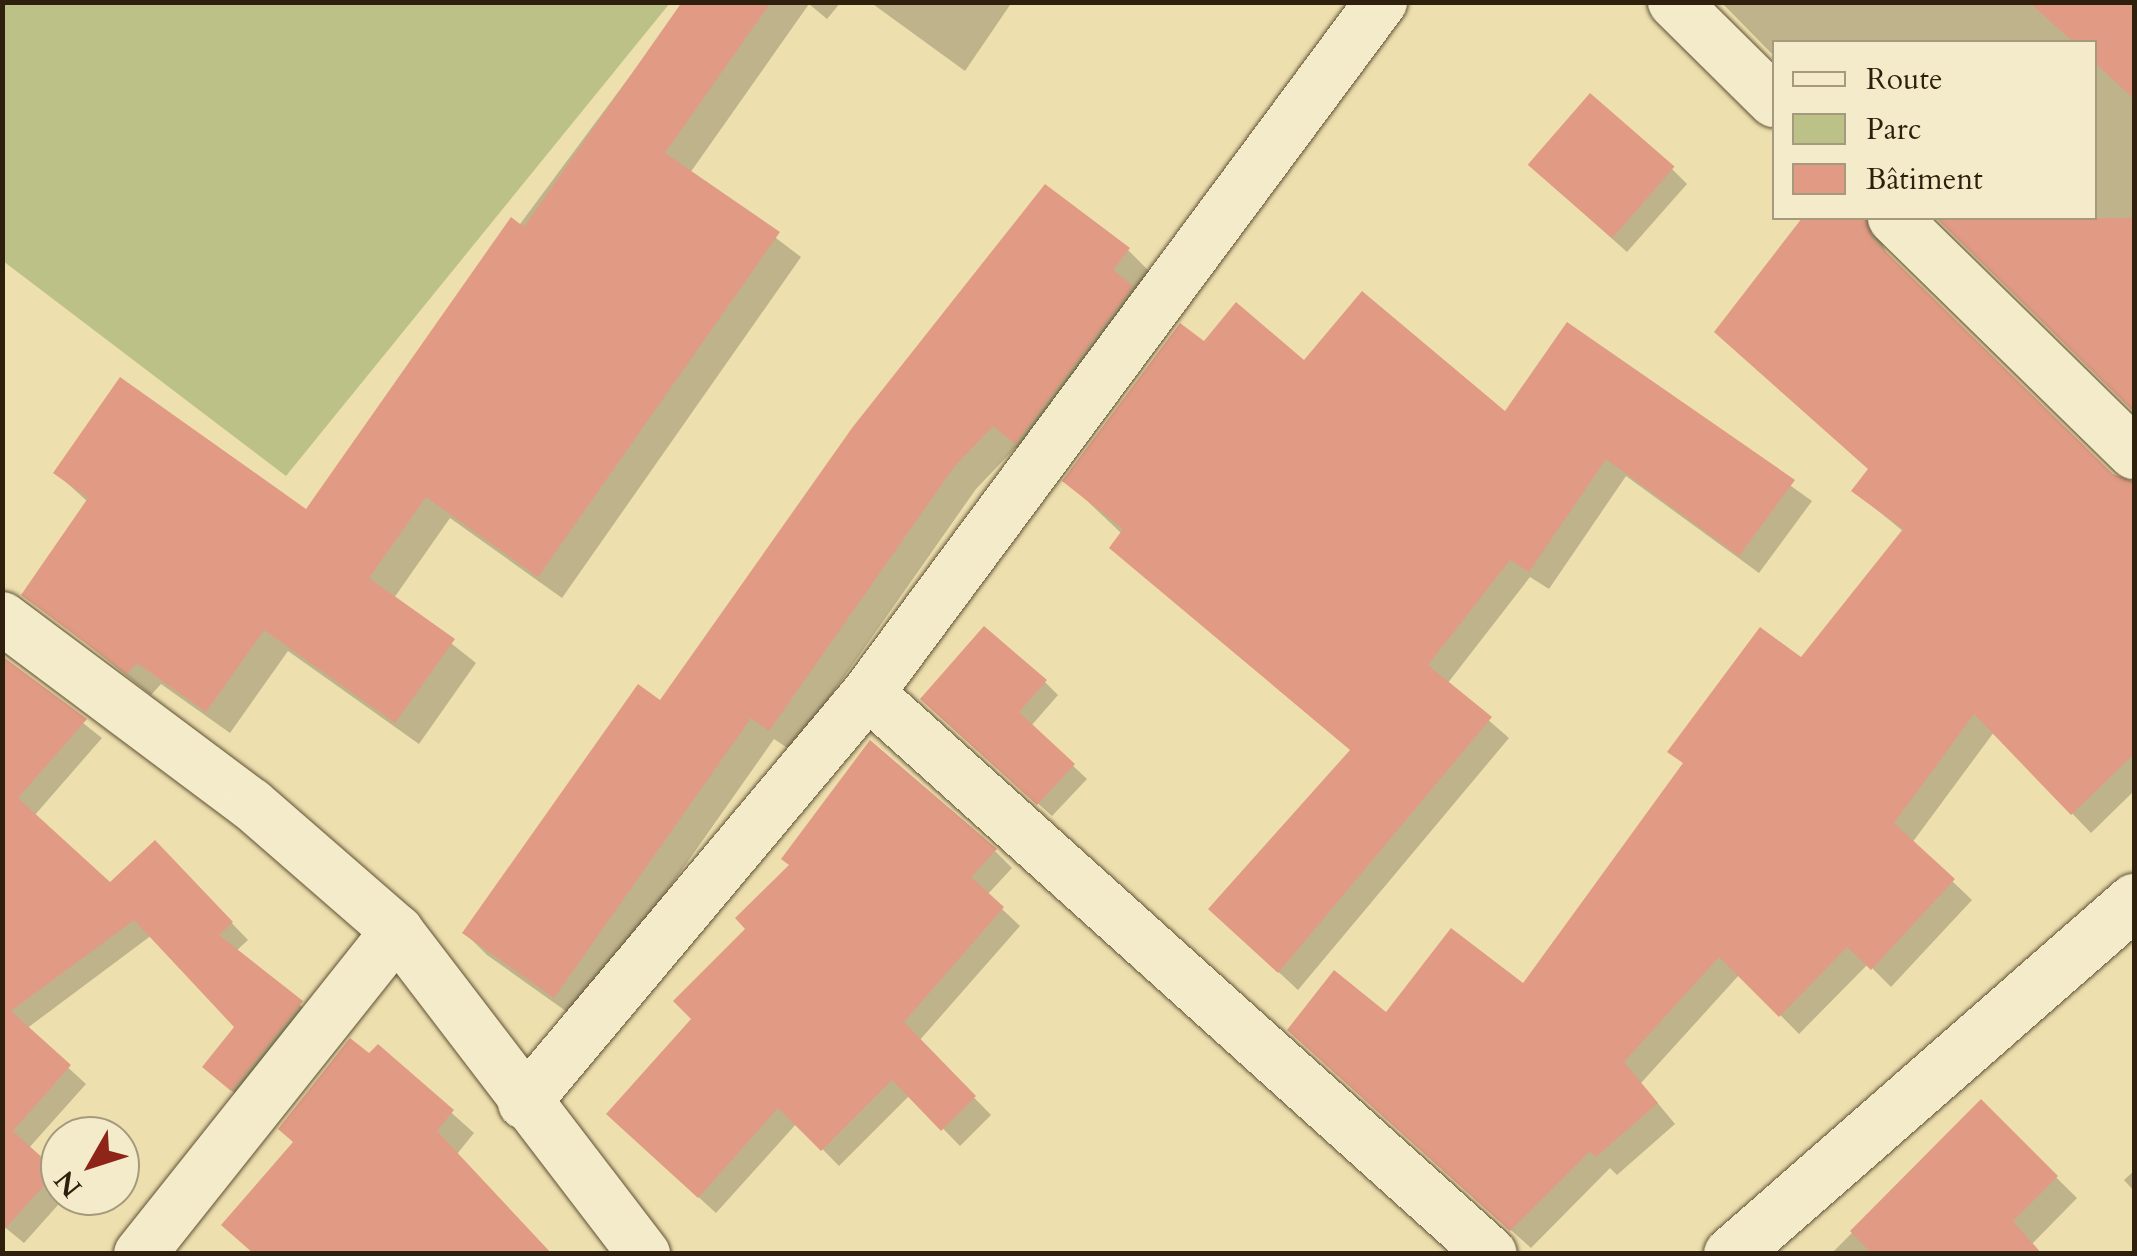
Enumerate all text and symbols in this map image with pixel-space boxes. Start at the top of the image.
legend [1772,40,2097,220]
text: Route [1866,59,1943,100]
text: Parc [1866,109,1921,150]
text: Bâtiment [1866,159,1983,200]
north arrow [40,1116,140,1216]
text: N [46,1162,91,1205]

